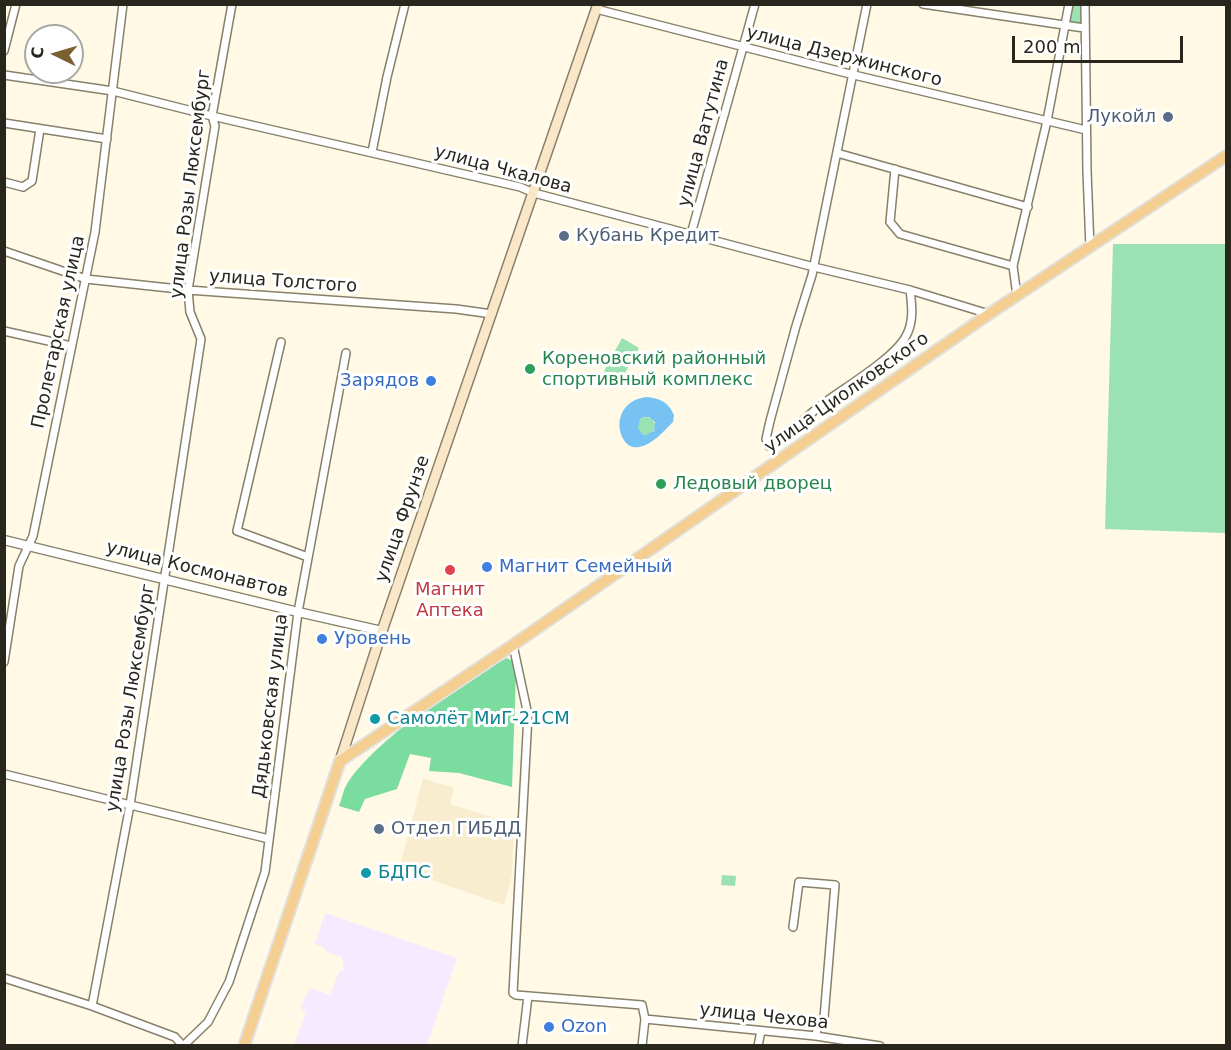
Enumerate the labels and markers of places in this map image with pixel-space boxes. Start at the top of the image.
place label: Лукойл [1087,106,1156,128]
marker: Лукойл [1161,110,1175,124]
place label: Кубань Кредит [576,225,720,247]
marker: Кубань Кредит [557,229,571,243]
place label: Кореновский районный спортивный комплекс [542,348,766,391]
marker: Кореновский районный спортивный комплекс [523,362,537,376]
place label: Зарядов [340,370,419,392]
marker: Зарядов [424,374,438,388]
place label: Ледовый дворец [673,473,832,495]
marker: Ледовый дворец [654,477,668,491]
place label: Магнит Семейный [499,556,672,578]
marker: Магнит Семейный [480,560,494,574]
marker: Магнит Аптека [443,563,457,577]
place label: Магнит Аптека [415,579,485,622]
place label: Уровень [334,628,411,650]
marker: Уровень [315,632,329,646]
place label: Самолёт МиГ-21СМ [387,708,570,730]
marker: Самолёт МиГ-21СМ [368,712,382,726]
place label: Отдел ГИБДД [391,818,521,840]
marker: Отдел ГИБДД [372,822,386,836]
place label: БДПС [378,862,431,884]
marker: БДПС [359,866,373,880]
place label: Ozon [561,1016,607,1038]
marker: Ozon [542,1020,556,1034]

